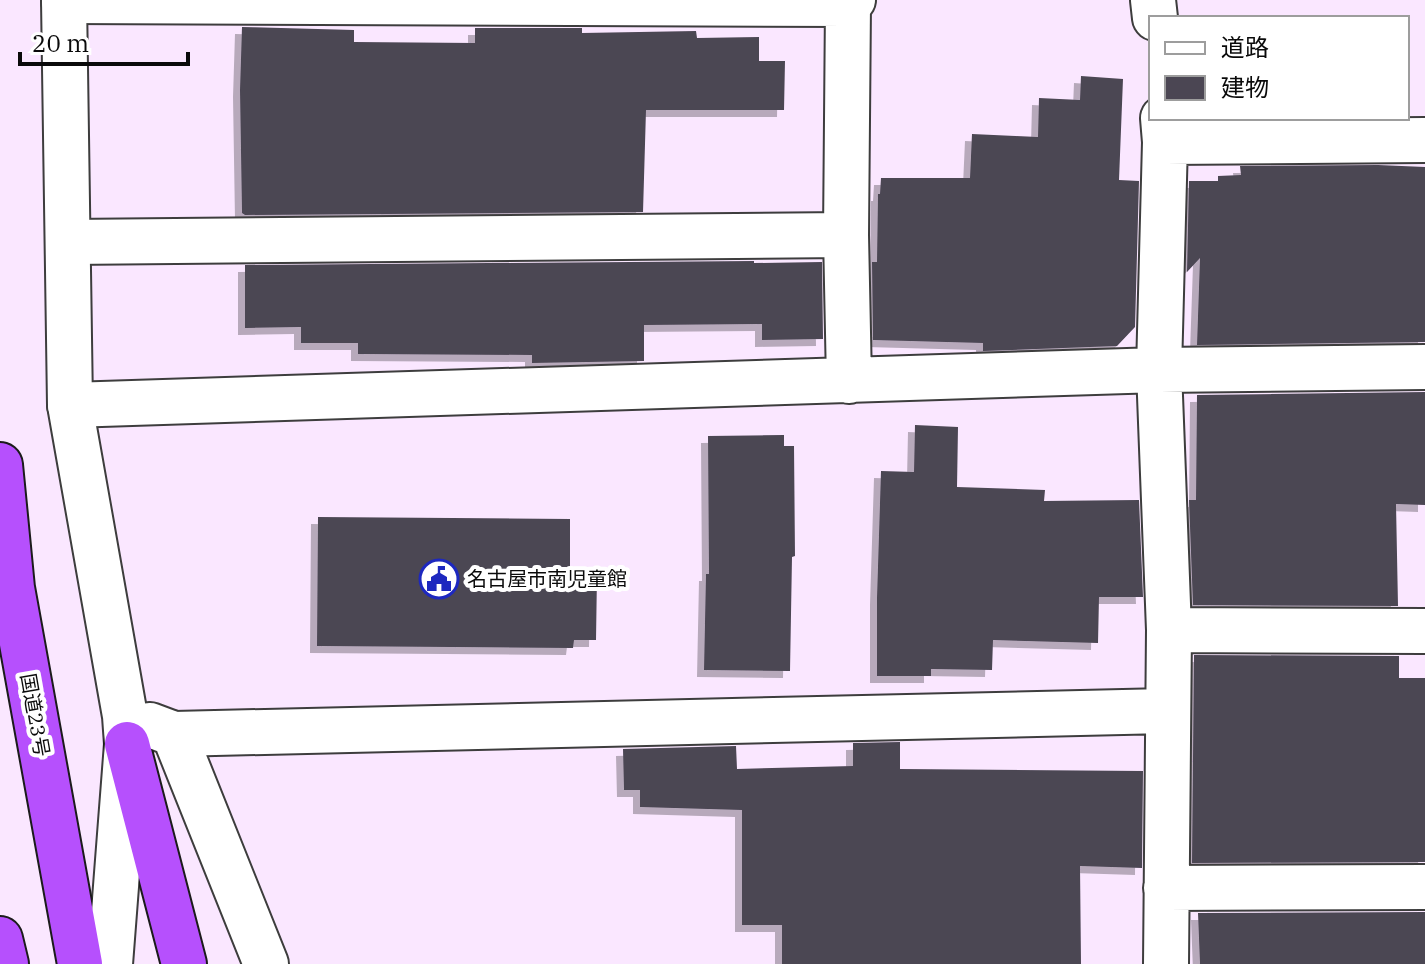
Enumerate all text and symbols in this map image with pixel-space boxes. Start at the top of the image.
scale bar [20,16,188,66]
legend [1149,16,1409,120]
text: 20 m [32,27,89,59]
text: 道路 [1221,31,1269,63]
text: 建物 [1221,71,1269,103]
public building icon: 名古屋市南児童館 [418,558,460,600]
place label: 名古屋市南児童館 [467,565,627,592]
street label: 国道23号 [15,671,56,759]

